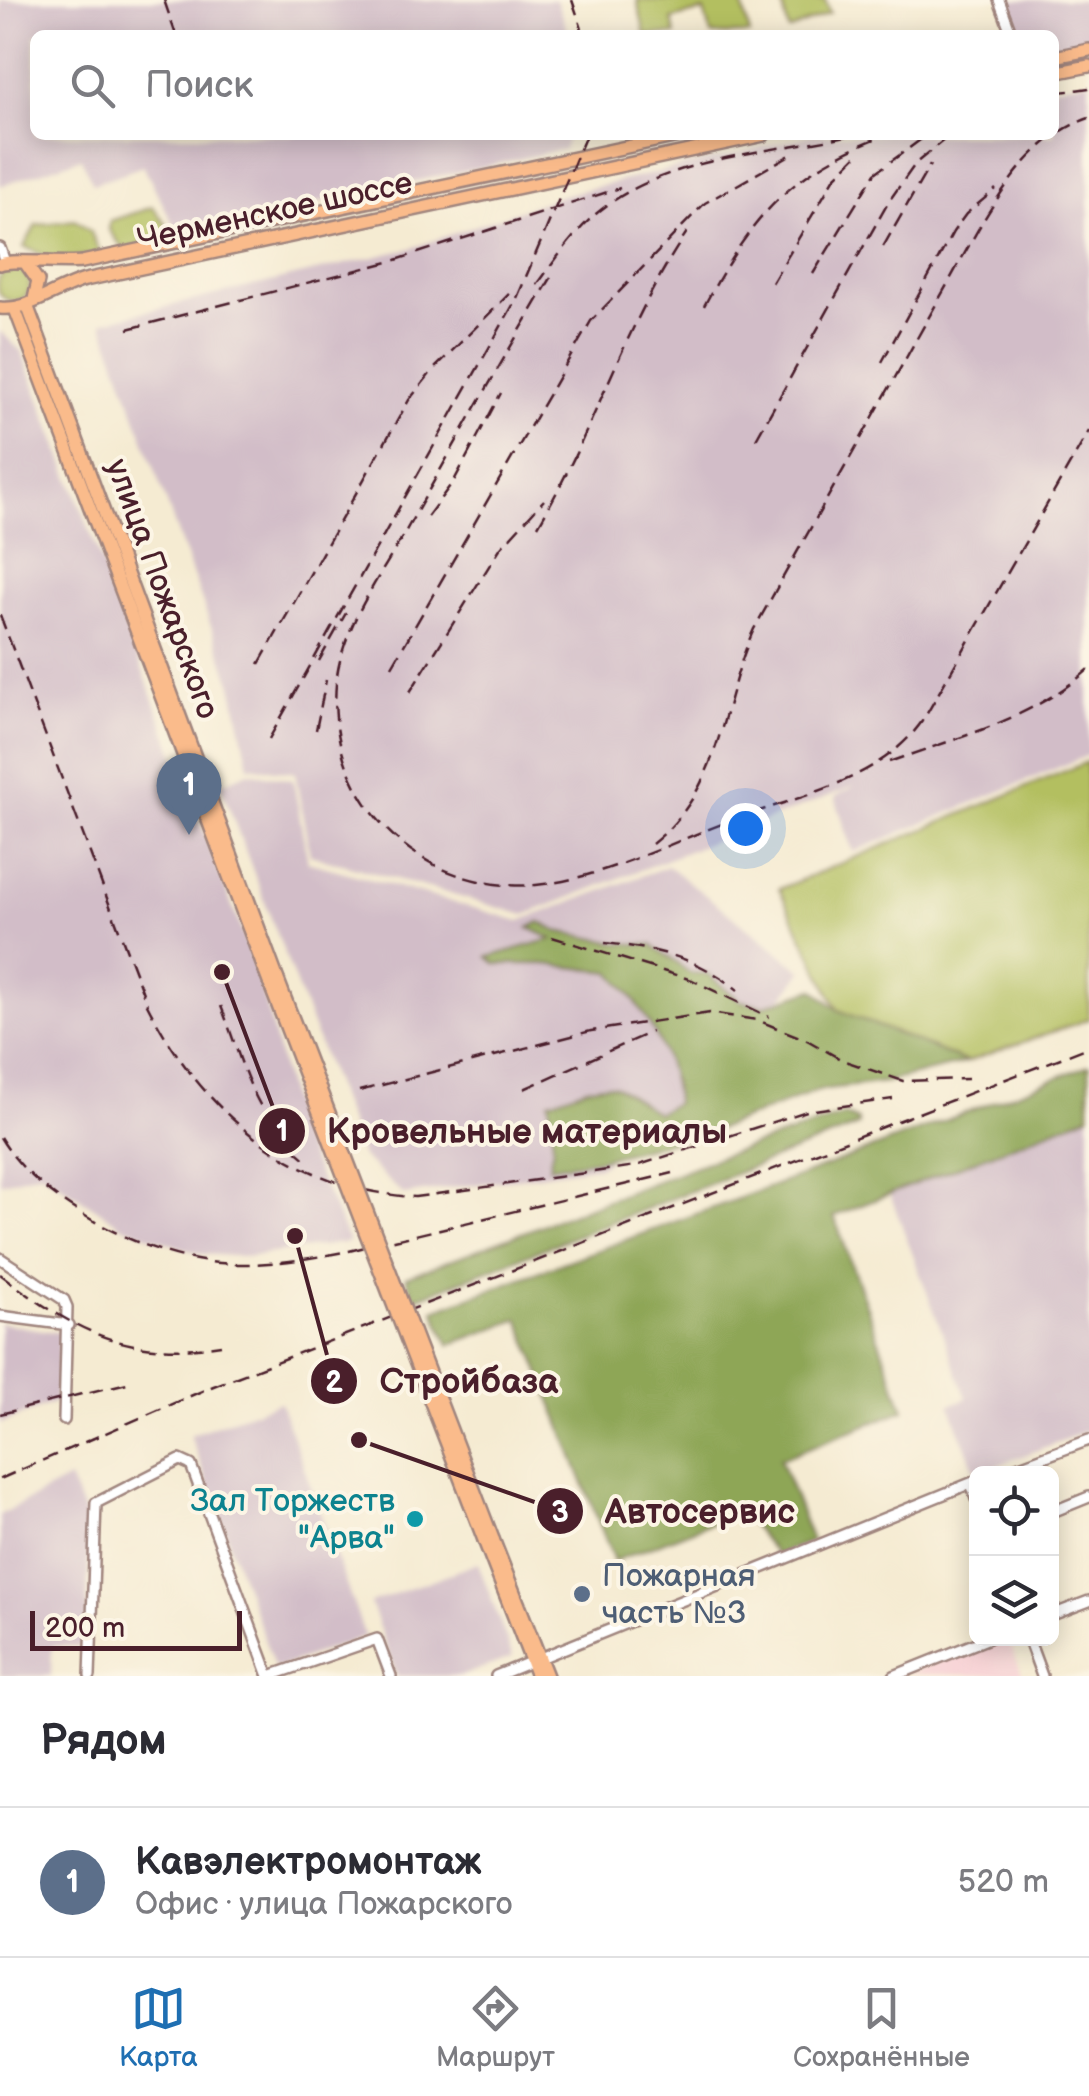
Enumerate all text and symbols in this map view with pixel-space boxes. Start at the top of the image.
search box [30,30,1059,140]
icon: search [65,58,120,113]
text: Поиск [145,63,253,108]
street label: Черменское шоссе [134,164,416,260]
street label: улица Пожарского [97,454,227,724]
pin: 1 [156,752,222,835]
your location [720,803,771,854]
callout: Кровельные материалы [257,1098,747,1163]
text: Кровельные материалы [327,1111,727,1154]
text: 1 [276,1114,288,1150]
callout: Стройбаза [309,1349,578,1414]
text: Стройбаза [380,1361,559,1404]
text: 2 [325,1365,343,1401]
map controls [969,1466,1059,1646]
button: locate [969,1466,1059,1556]
callout: Автосервис [535,1479,816,1544]
place label: Зал Торжеств "Арва" [190,1482,395,1558]
text: Автосервис [604,1491,796,1534]
text: 3 [551,1495,569,1531]
marker: Зал Торжеств "Арва" [404,1508,426,1530]
button: layers [969,1556,1059,1646]
place label: Пожарная часть №3 [602,1557,756,1633]
marker: Пожарная часть №3 [571,1583,593,1605]
scale bar [30,1606,242,1650]
text: 200 m [45,1612,125,1645]
text: Рядом [40,1716,167,1767]
text: Кавэлектромонтаж [135,1840,481,1885]
text: 1 [66,1863,79,1902]
text: 520 m [958,1863,1049,1902]
text: Офис · улица Пожарского [135,1885,513,1924]
tab: Карта [119,1981,198,2074]
tab: Маршрут [436,1981,555,2074]
tab: Сохранённые [793,1981,970,2074]

